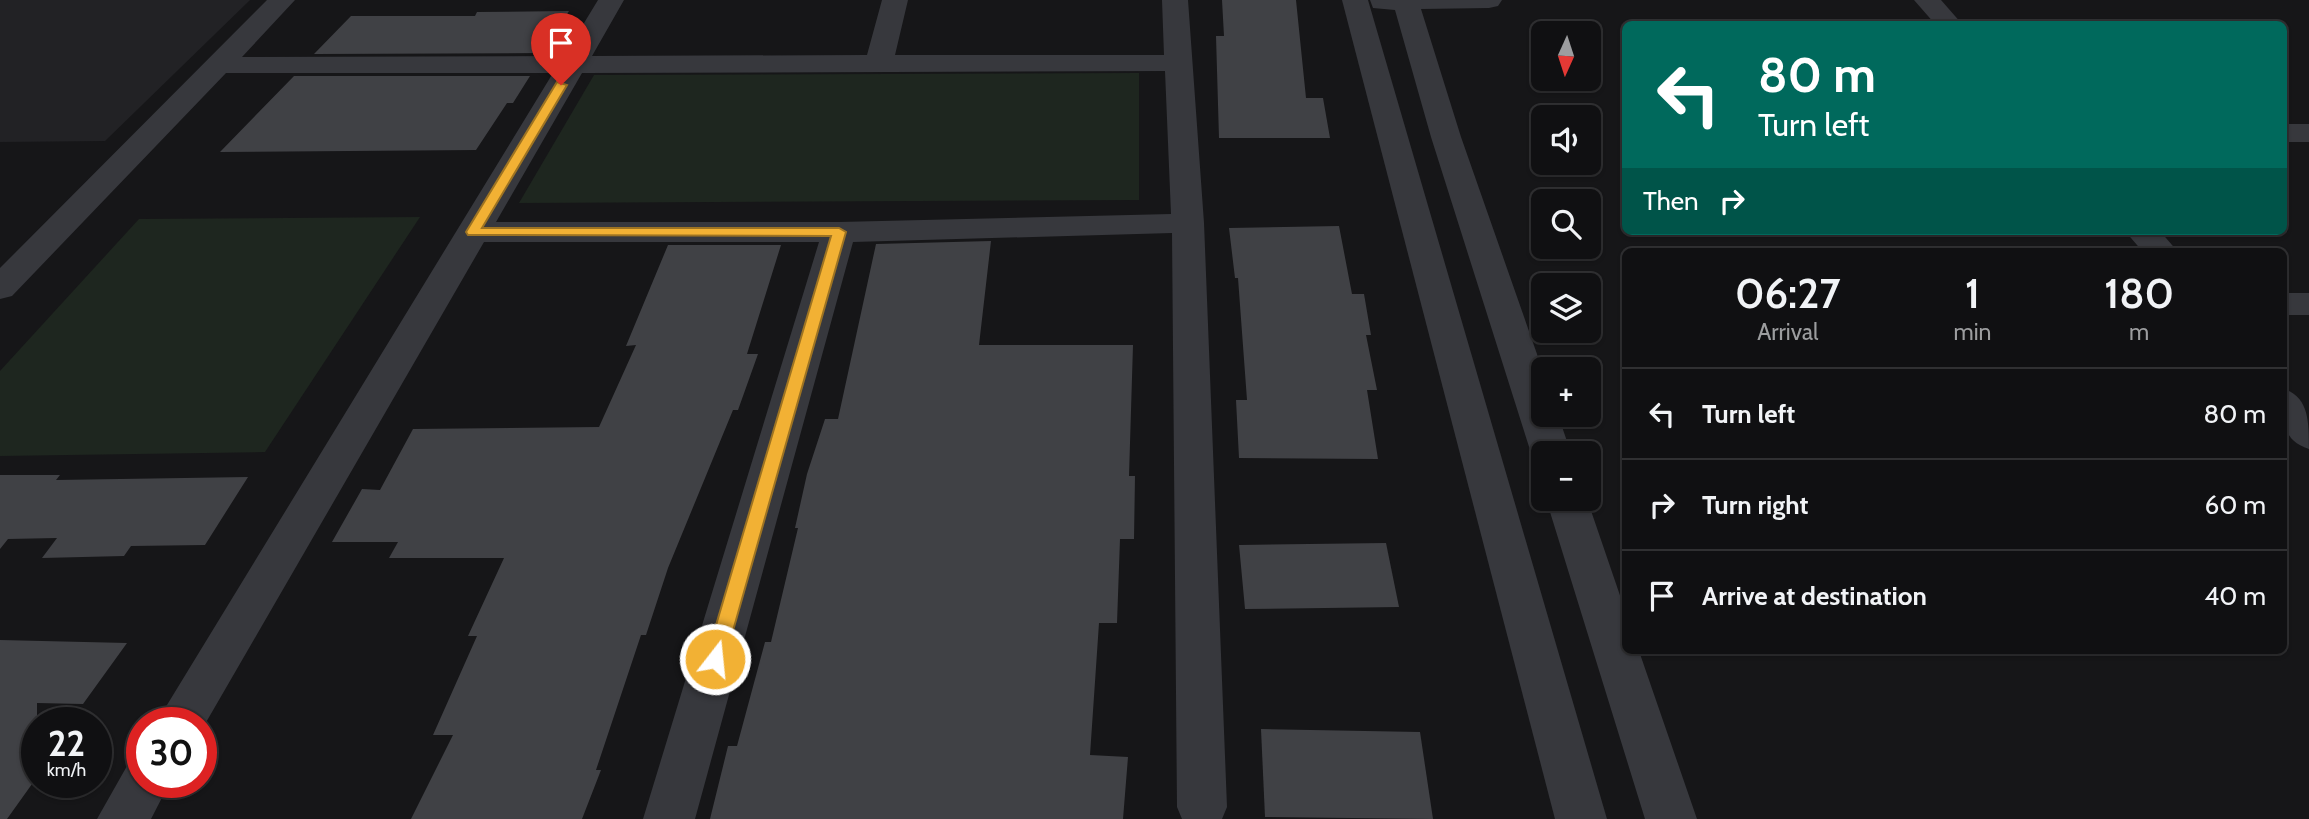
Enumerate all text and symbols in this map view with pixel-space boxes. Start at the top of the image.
pin [531,13,591,85]
north arrow [1531,21,1601,91]
map controls [1531,21,1601,511]
icon: arrive [542,24,580,62]
text: 80 m [1758,45,1876,104]
icon: left [1643,49,1734,140]
button: sound [1531,105,1601,175]
text: Turn left [1758,105,1869,144]
icon: right [1713,182,1751,220]
text: Then [1643,185,1699,217]
button: search [1531,189,1601,259]
text: 06:27 [1735,267,1841,319]
text: 1 [1965,267,1980,319]
text: 180 [2104,267,2174,319]
button: layers [1531,273,1601,343]
text: Arrival [1757,318,1818,346]
text: min [1954,318,1991,346]
text: m [2129,318,2149,346]
button: + [1531,357,1601,427]
icon: left [1643,395,1681,433]
text: Turn left [1702,398,1795,430]
text: 80 m [2203,398,2266,430]
button: − [1531,441,1601,511]
icon: right [1643,486,1681,524]
text: Turn right [1702,489,1808,521]
text: 60 m [2204,489,2266,521]
icon: arrive [1643,577,1681,615]
text: Arrive at destination [1702,580,1927,612]
text: 40 m [2204,580,2266,612]
position arrow [678,622,752,696]
speed limit sign: 30 [126,707,217,798]
text: 22 [48,722,85,765]
text: km/h [47,759,86,781]

